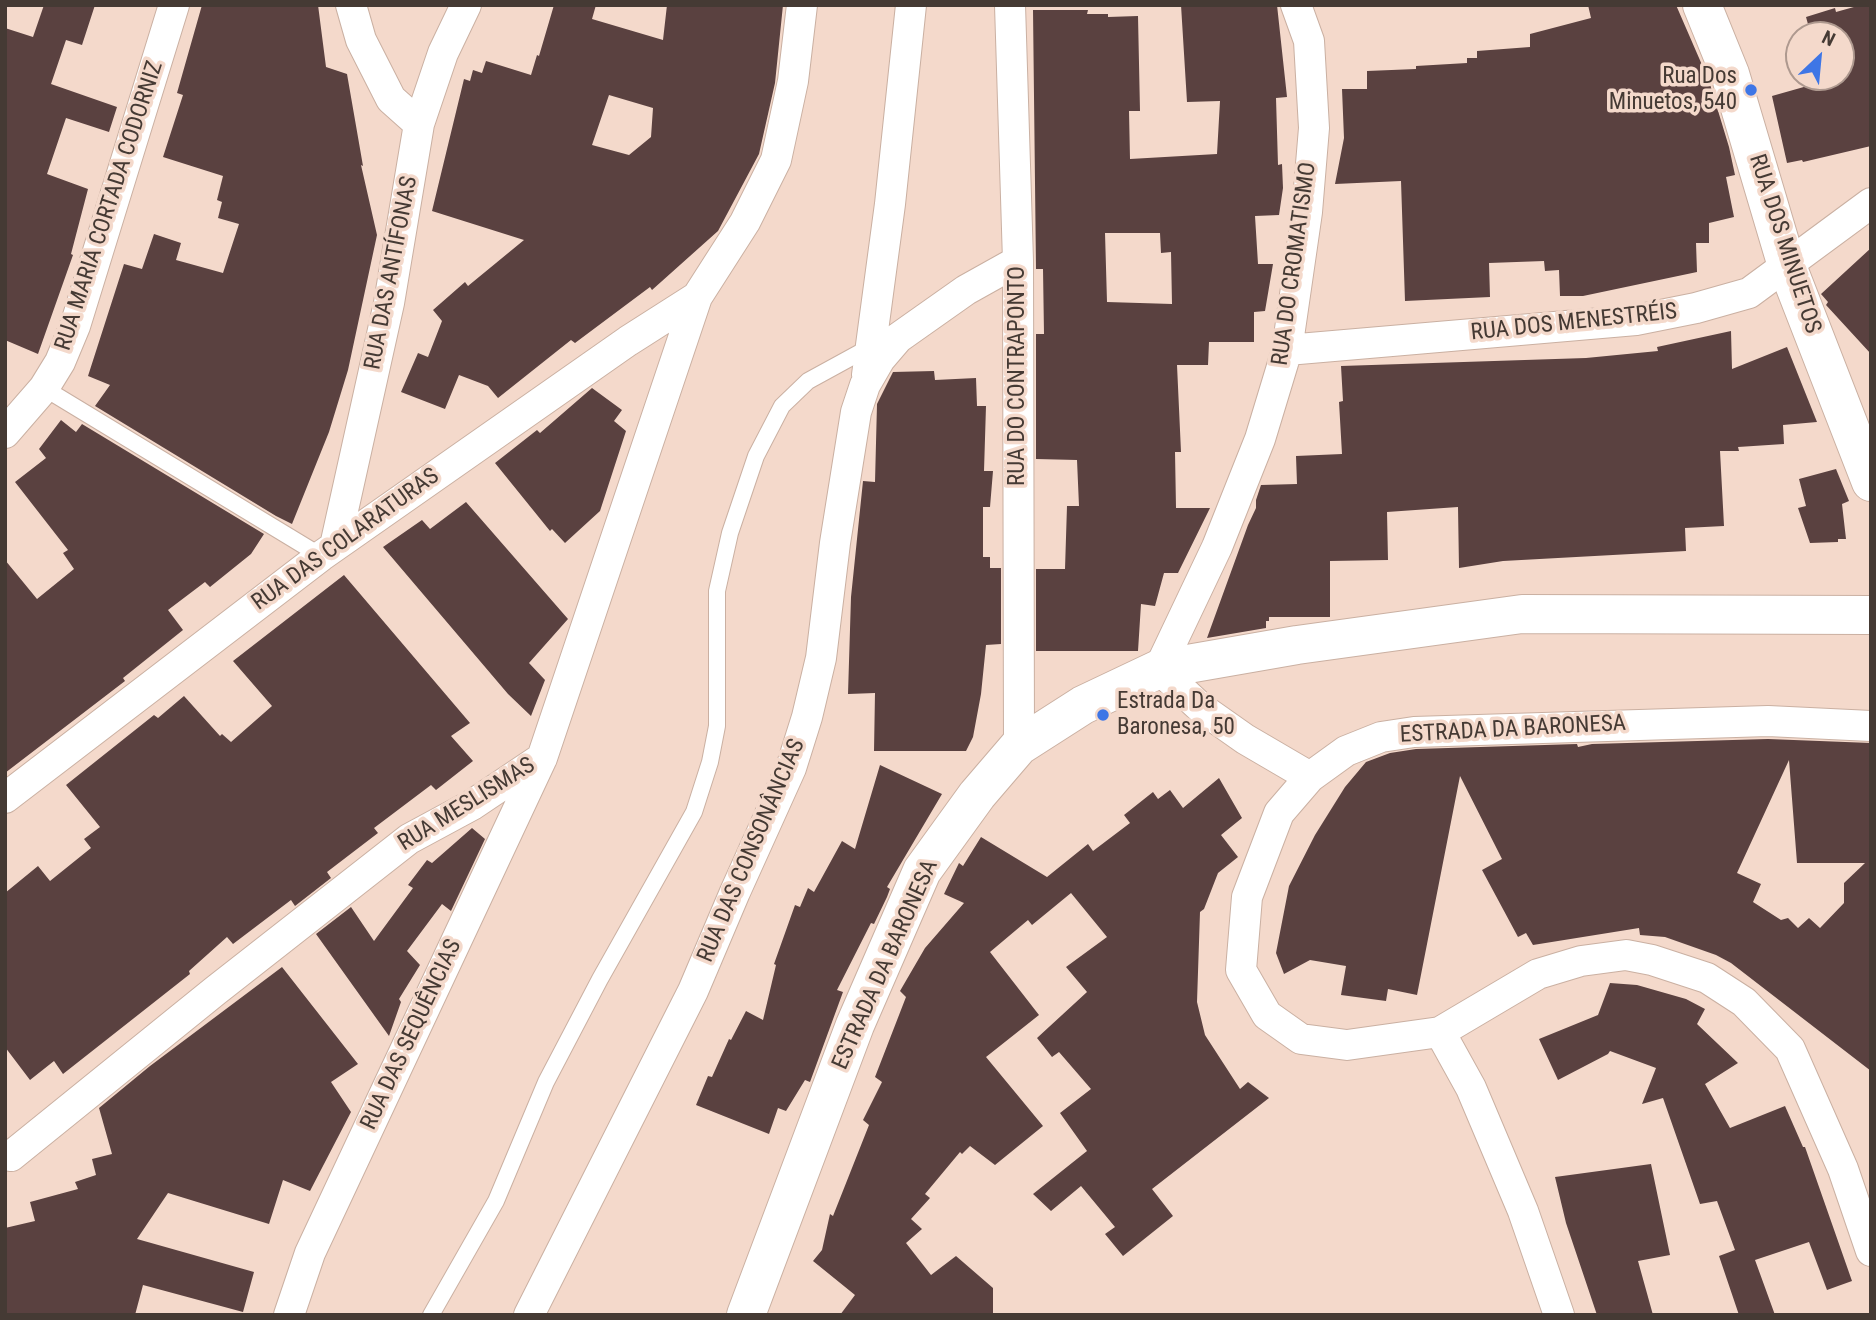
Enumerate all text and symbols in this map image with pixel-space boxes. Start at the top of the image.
north arrow [1785,21,1855,91]
text: N [1818,26,1839,51]
street label: RUA MARIA CORTADA CODORNIZ [50,58,170,354]
place label: Rua Dos Minuetos, 540 [1609,63,1737,117]
marker: Rua Dos Minuetos, 540 [1743,82,1759,98]
street label: RUA DOS MINUETOS [1742,151,1826,337]
street label: RUA DO CROMATISMO [1267,161,1323,367]
street label: RUA DAS ANTÍFONAS [360,174,424,372]
street label: RUA DO CONTRAPONTO [1004,266,1032,486]
street label: RUA DOS MENESTRÉIS [1469,298,1679,348]
street label: RUA DAS COLARATURAS [247,463,445,617]
place label: Estrada Da Baronesa, 50 [1117,688,1235,742]
marker: Estrada Da Baronesa, 50 [1095,707,1111,723]
street label: ESTRADA DA BARONESA [1399,710,1627,750]
street label: RUA DAS CONSONÂNCIAS [692,735,812,967]
street label: RUA MESLISMAS [394,752,540,858]
street label: ESTRADA DA BARONESA [827,856,945,1074]
street label: RUA DAS SEQUÊNCIAS [356,935,468,1135]

